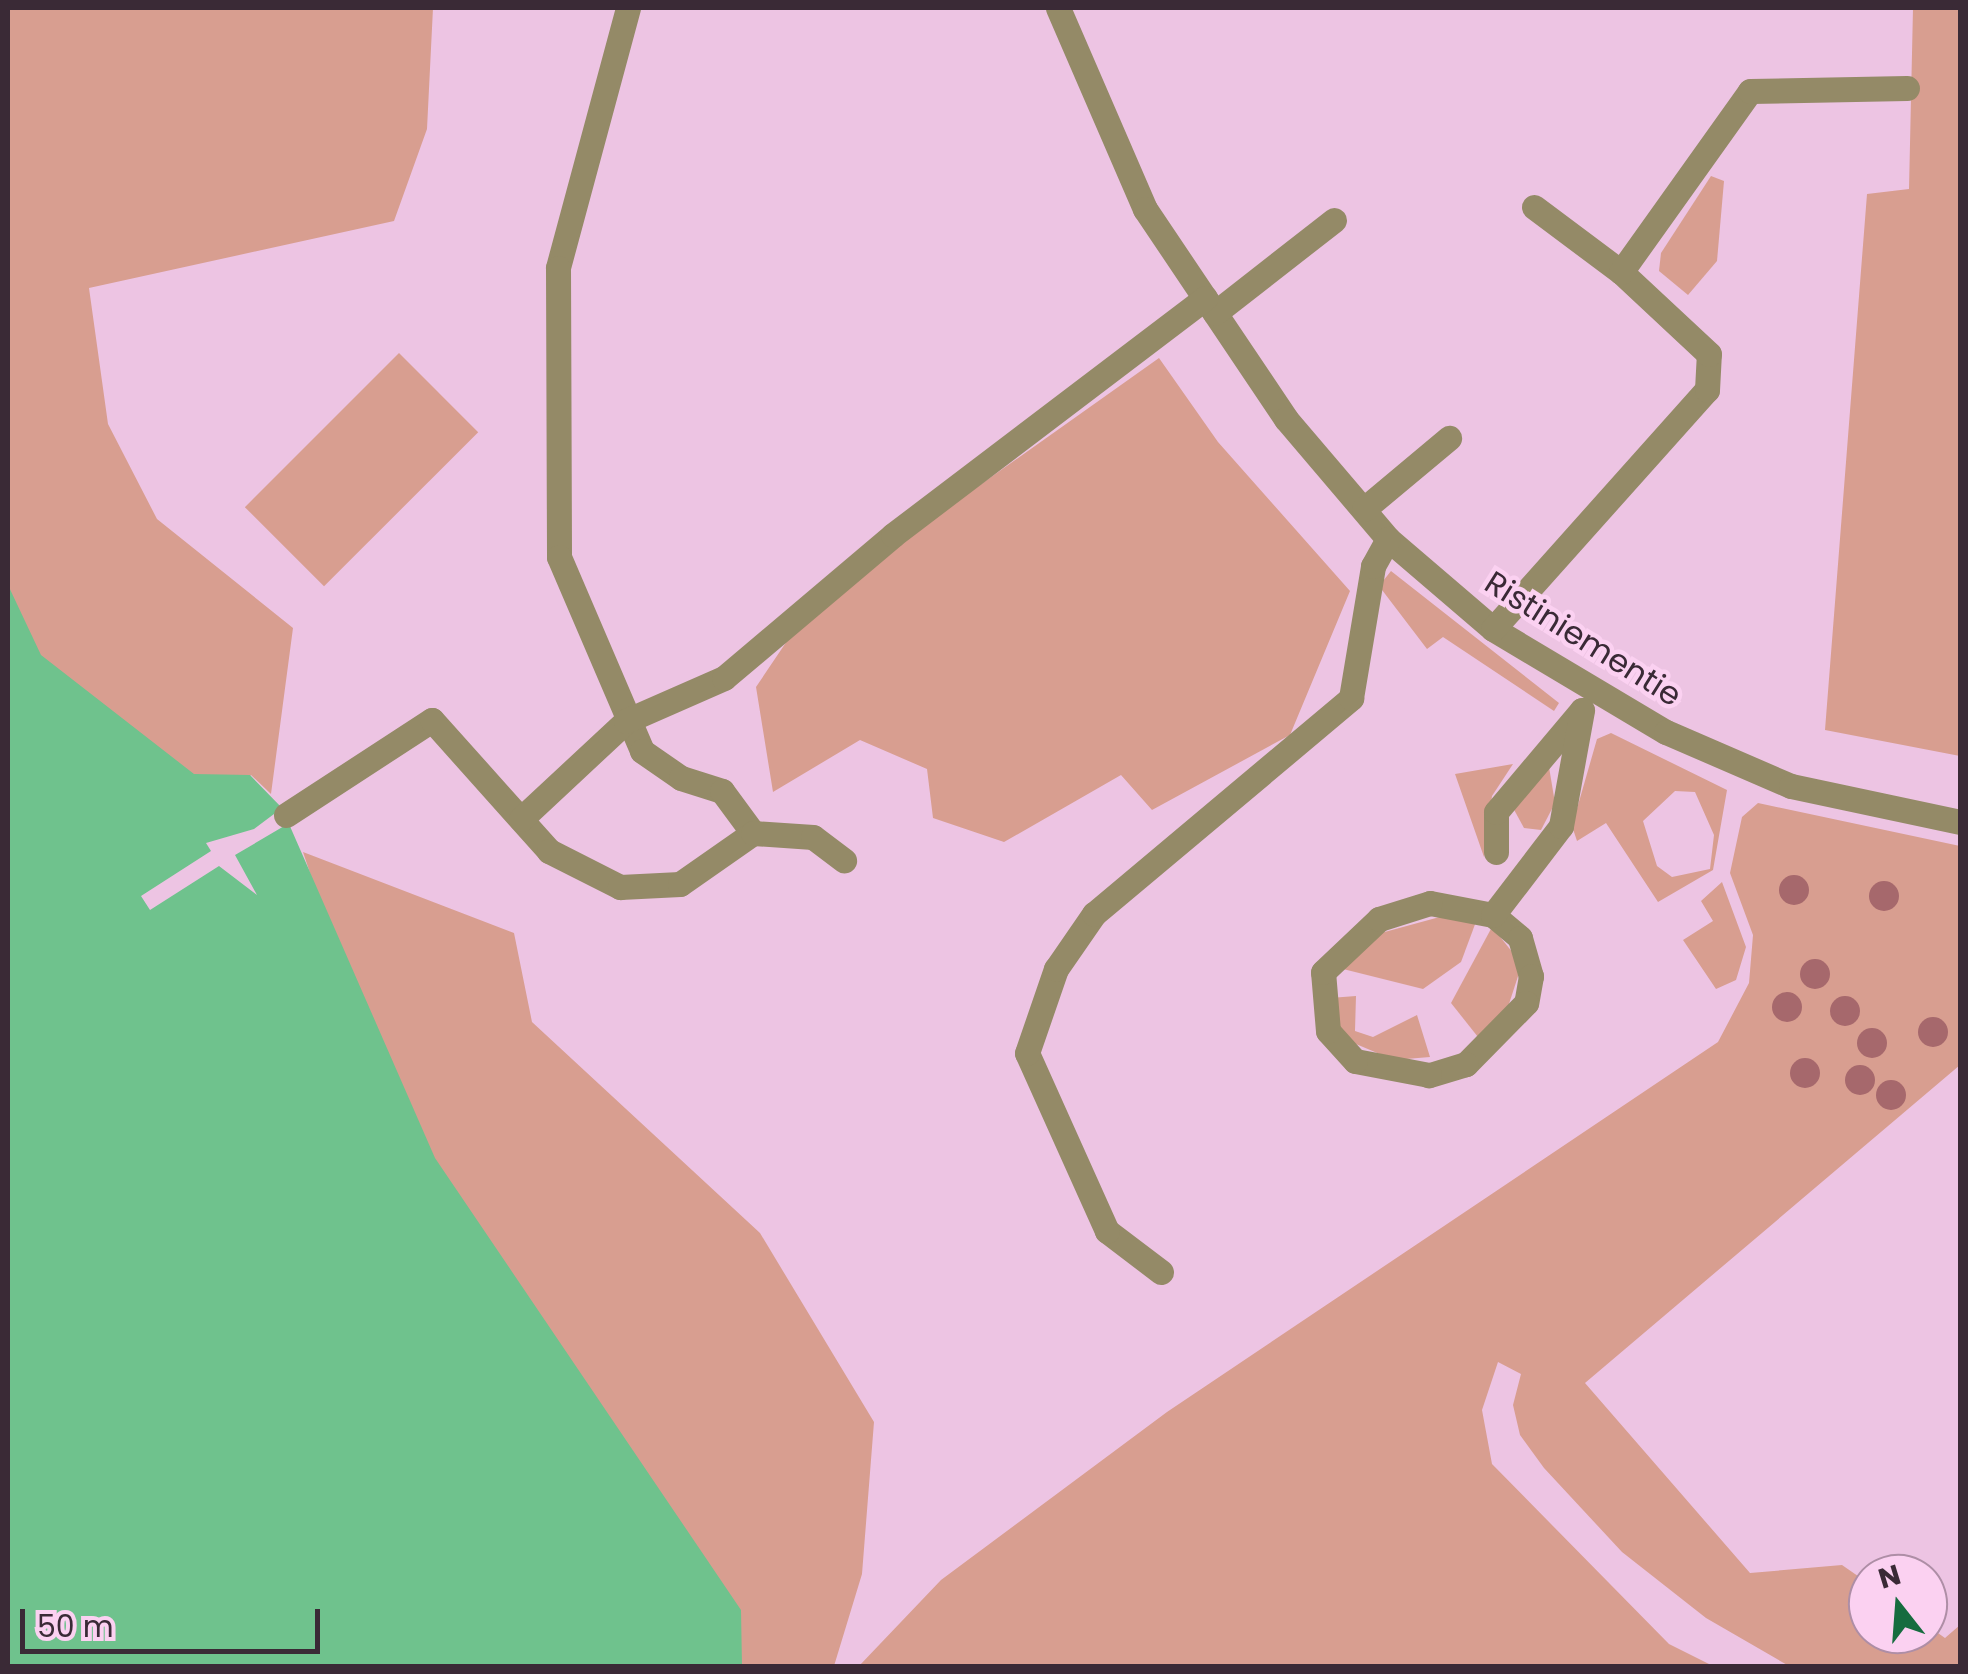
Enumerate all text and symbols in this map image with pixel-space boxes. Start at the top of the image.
street label: Ristiniementie [1478,563,1688,715]
north arrow [1848,1554,1948,1654]
text: N [1874,1555,1905,1598]
scale bar [25,1589,325,1651]
text: 50 m [37,1605,114,1648]

